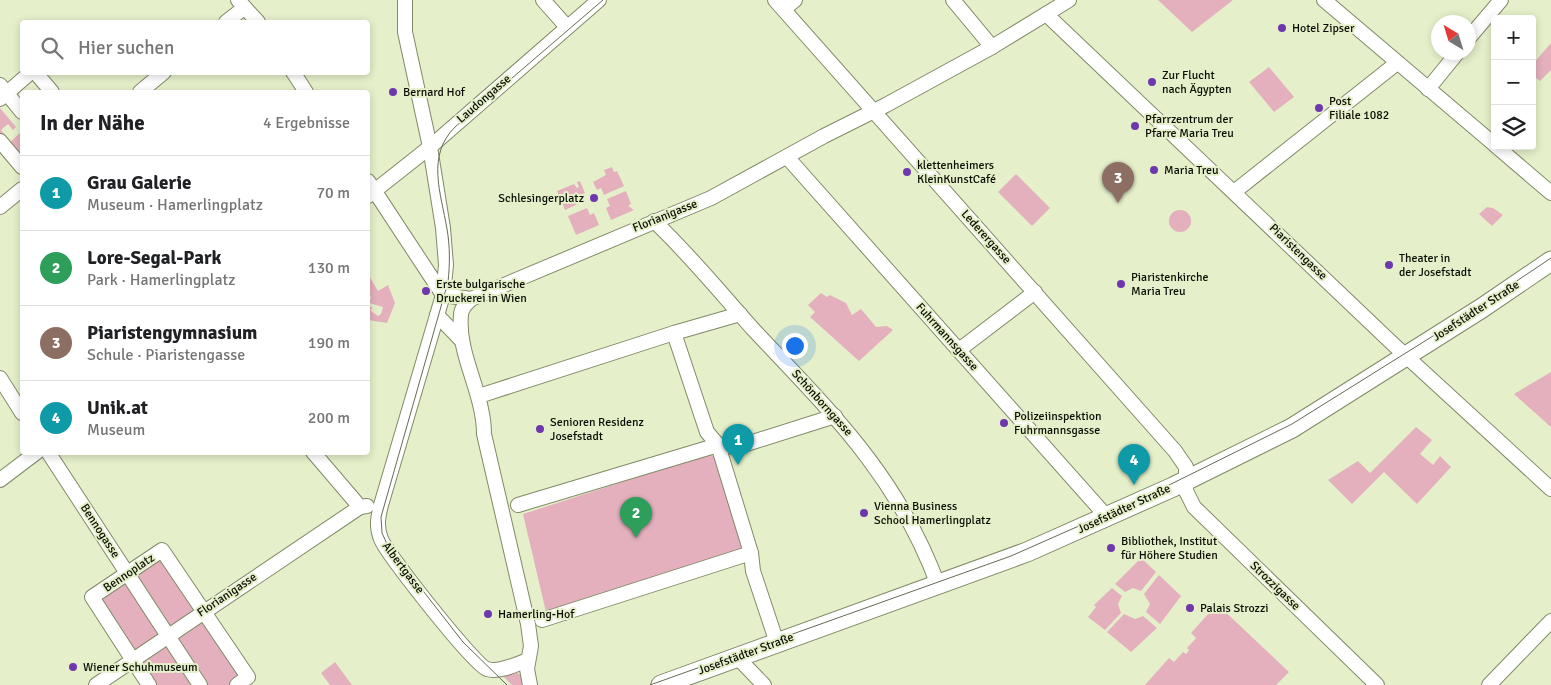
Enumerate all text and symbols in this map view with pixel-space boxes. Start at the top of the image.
north arrow [1431,15,1476,60]
map controls [1491,15,1536,150]
button: + [1491,15,1536,60]
search box [20,20,370,75]
place label: Hotel Zipser [1292,21,1355,36]
marker: Hotel Zipser [1276,22,1288,34]
icon: search [38,34,66,62]
text: Hier suchen [78,36,174,60]
button: − [1491,60,1536,105]
place label: Zur Flucht nach Ägypten [1162,68,1232,97]
street label: Laudongasse [454,71,514,127]
marker: Zur Flucht nach Ägypten [1146,76,1158,88]
place label: Bernard Hof [403,85,466,100]
marker: Bernard Hof [387,86,399,98]
place label: Post Filiale 1082 [1329,94,1389,123]
marker: Post Filiale 1082 [1313,102,1325,114]
button: layers [1491,105,1536,150]
text: In der Nähe [40,110,145,136]
place label: Pfarrzentrum der Pfarre Maria Treu [1145,112,1234,141]
text: 4 Ergebnisse [263,113,350,133]
marker: Pfarrzentrum der Pfarre Maria Treu [1129,120,1141,132]
place label: klettenheimers KleinKunstCafé [917,158,996,187]
pin: 3 [1102,162,1134,203]
place label: Maria Treu [1164,163,1218,178]
marker: Maria Treu [1148,164,1160,176]
marker: klettenheimers KleinKunstCafé [901,166,913,178]
text: Grau Galerie [87,171,192,195]
text: 1 [52,183,60,203]
text: 70 m [316,183,350,203]
place label: Schlesingerplatz [498,191,584,206]
marker: Schlesingerplatz [588,192,600,204]
text: Museum · Hamerlingplatz [87,195,263,215]
street label: Florianigasse [630,196,700,236]
street label: Lederergasse [958,207,1014,267]
street label: Piaristengasse [1266,221,1330,283]
text: Lore-Segal-Park [87,246,221,270]
place label: Theater in der Josefstadt [1399,251,1471,280]
text: 2 [52,258,60,278]
text: 130 m [308,258,350,278]
marker: Theater in der Josefstadt [1383,259,1395,271]
text: Park · Hamerlingplatz [87,270,235,290]
place label: Piaristenkirche Maria Treu [1131,270,1209,299]
place label: Erste bulgarische Druckerei in Wien [436,277,527,306]
street label: Josefstädter Straße [1430,277,1522,345]
marker: Piaristenkirche Maria Treu [1115,278,1127,290]
marker: Erste bulgarische Druckerei in Wien [420,285,432,297]
street label: Fuhrmannsgasse [913,300,981,374]
text: Piaristengymnasium [87,321,257,345]
text: 3 [52,333,60,353]
text: 190 m [308,333,350,353]
your location [782,333,808,359]
text: Schule · Piaristengasse [87,345,245,365]
street label: Schönborngasse [788,367,856,439]
text: Unik.at [87,396,148,420]
text: 4 [52,408,60,428]
text: 200 m [308,408,350,428]
place label: Polizeiinspektion Fuhrmannsgasse [1014,409,1102,438]
place label: Senioren Residenz Josefstadt [550,415,644,444]
marker: Polizeiinspektion Fuhrmannsgasse [998,417,1010,429]
text: Museum [87,420,145,440]
marker: Senioren Residenz Josefstadt [534,423,546,435]
pin: 1 [722,424,754,465]
pin: 4 [1118,444,1150,485]
street label: Josefstädter Straße [1075,481,1173,537]
pin: 2 [620,497,652,538]
place label: Vienna Business School Hamerlingplatz [874,499,991,528]
street label: Bennogasse [77,501,123,561]
marker: Vienna Business School Hamerlingplatz [858,507,870,519]
place label: Bibliothek, Institut für Höhere Studien [1121,534,1218,563]
street label: Albertgasse [379,539,427,597]
marker: Bibliothek, Institut für Höhere Studien [1105,542,1117,554]
street label: Bennoplatz [101,551,157,595]
street label: Strozzigasse [1247,558,1303,614]
street label: Florianigasse [194,570,260,620]
place label: Palais Strozzi [1200,601,1269,616]
marker: Palais Strozzi [1184,602,1196,614]
place label: Hamerling-Hof [498,607,575,622]
marker: Hamerling-Hof [482,608,494,620]
street label: Josefstädter Straße [696,630,796,678]
place label: Wiener Schuhmuseum [83,660,198,675]
marker: Wiener Schuhmuseum [67,661,79,673]

